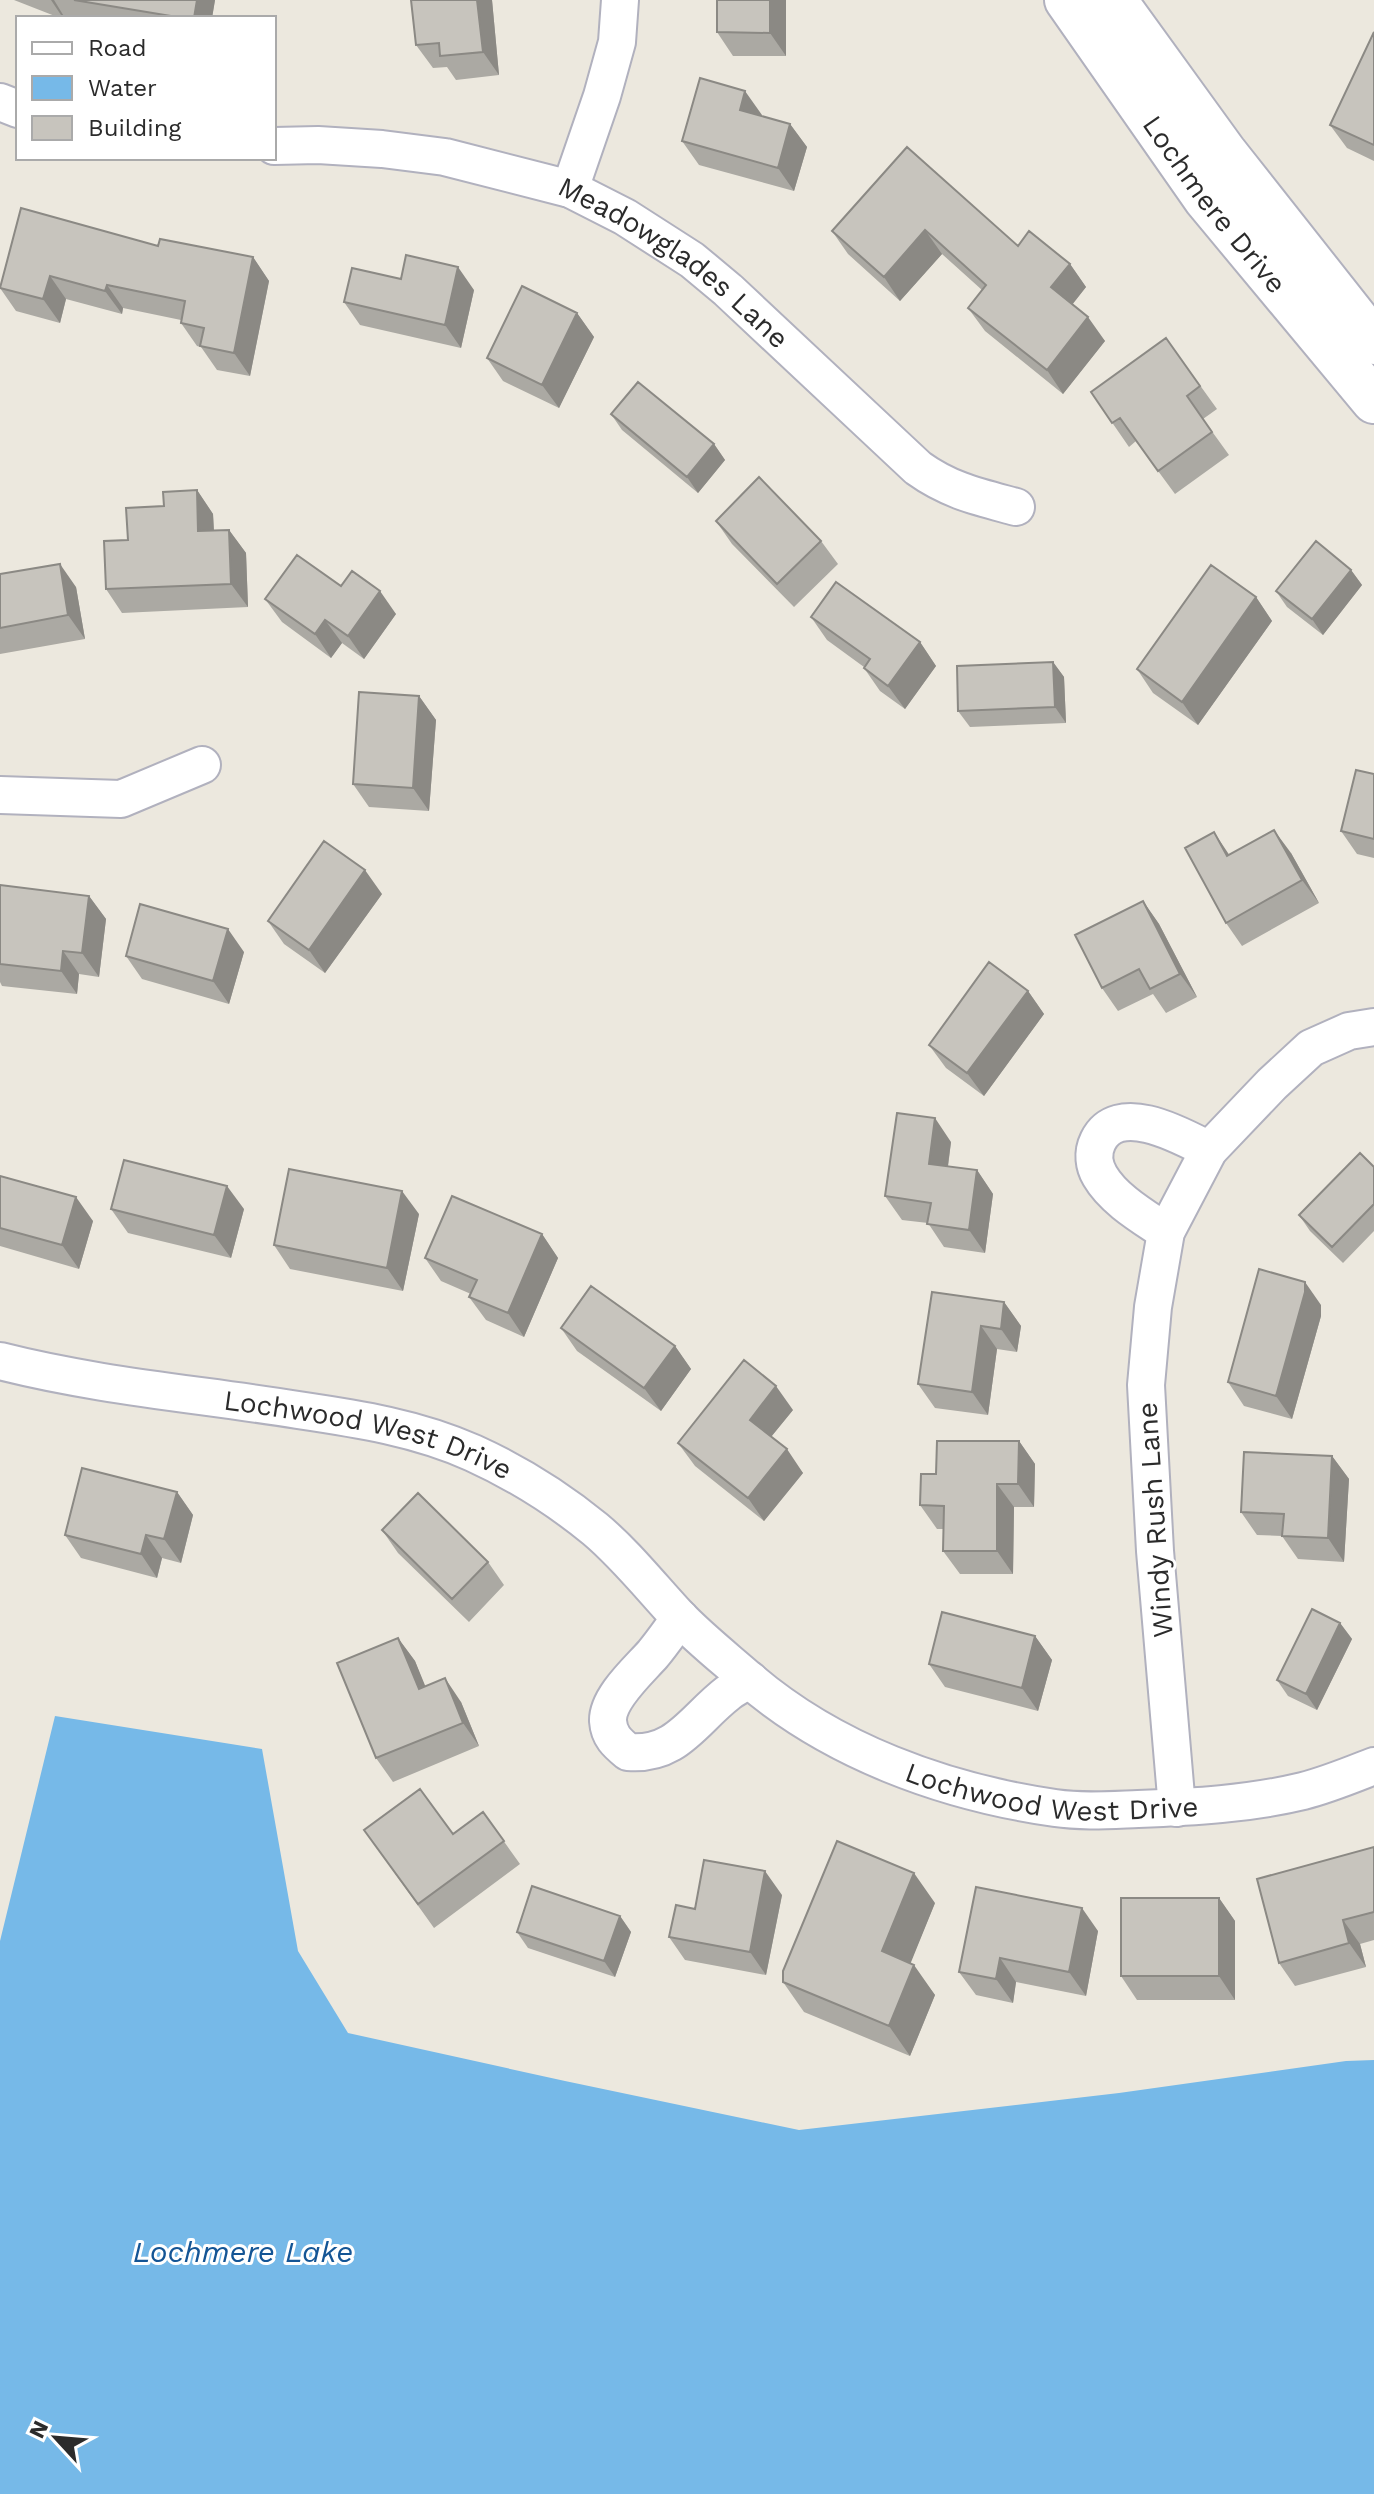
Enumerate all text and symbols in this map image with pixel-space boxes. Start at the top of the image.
legend [16,16,276,160]
text: Road [88,34,147,62]
text: Water [88,74,157,102]
street label: Lochmere Drive [1136,109,1293,299]
text: Building [88,114,181,142]
street label: Meadowglades Lane [553,169,796,355]
street label: Lochwood West Drive [222,1383,518,1486]
street label: Windy Rush Lane [1130,1401,1180,1639]
street label: Lochwood West Drive [901,1755,1199,1827]
water label: Lochmere Lake [133,2234,353,2269]
north arrow [16,2398,96,2478]
text: N [24,2417,53,2442]

